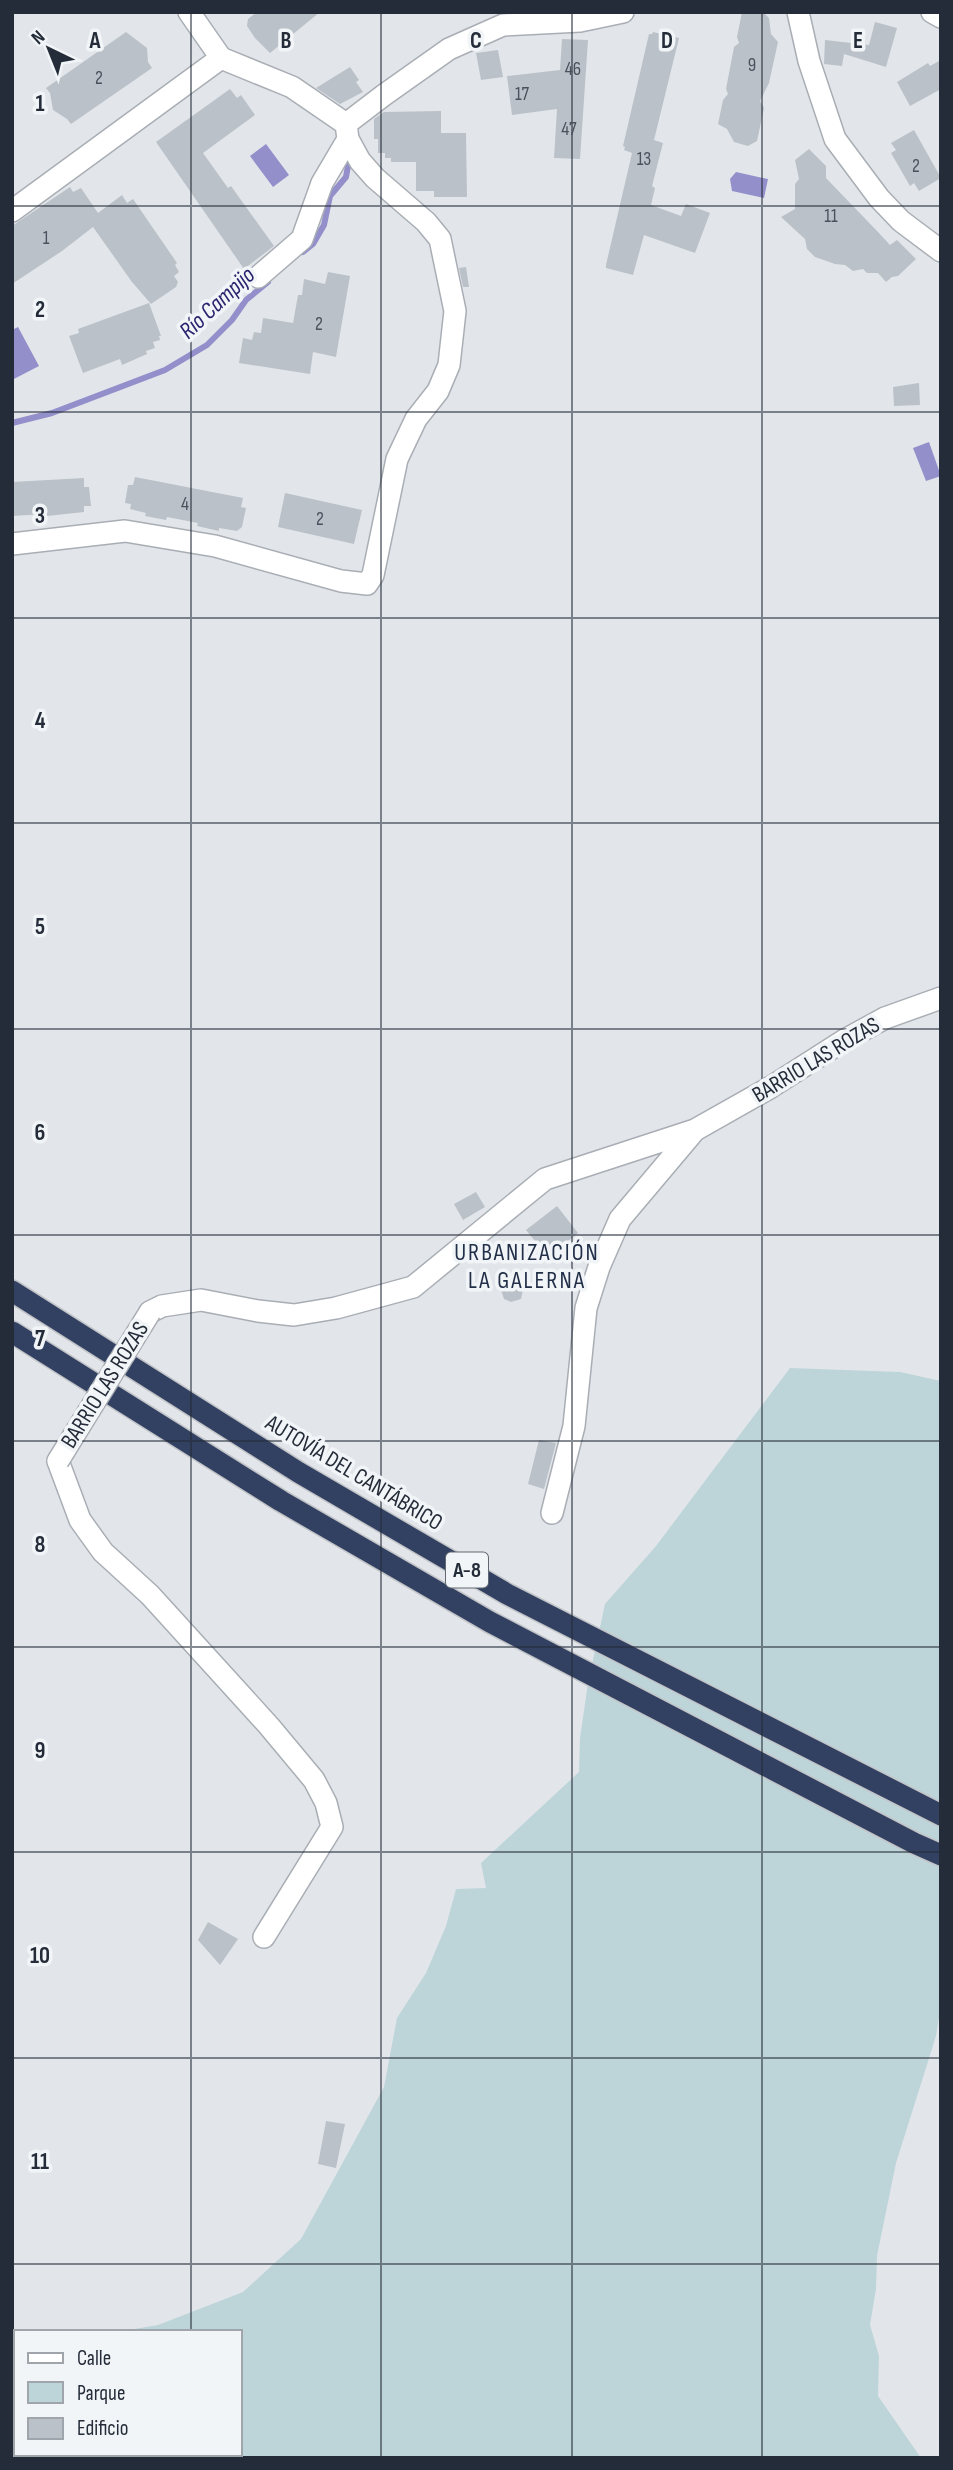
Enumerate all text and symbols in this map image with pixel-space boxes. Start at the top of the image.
north arrow [14,14,84,84]
text: N [27,26,50,50]
text: A [89,27,102,55]
text: B [281,27,292,55]
text: C [470,27,482,55]
text: D [661,27,673,55]
text: E [853,27,863,55]
house number: 9 [748,54,756,77]
house number: 46 [565,58,581,81]
house number: 2 [95,67,103,90]
house number: 17 [515,83,530,106]
text: 1 [35,90,45,118]
house number: 47 [561,118,577,141]
house number: 13 [637,148,651,171]
house number: 2 [912,155,920,178]
house number: 11 [824,205,838,228]
house number: 1 [43,227,50,250]
water label: Río Campijo [173,261,261,345]
text: 2 [35,296,45,324]
house number: 2 [315,313,323,336]
house number: 4 [181,493,189,516]
text: 3 [35,502,45,530]
house number: 2 [316,508,324,531]
text: 4 [35,707,46,735]
text: 5 [35,913,45,941]
street label: BARRIO LAS ROZAS [747,1011,885,1109]
text: 6 [35,1119,45,1147]
district label: URBANIZACIÓN LA GALERNA [454,1238,600,1295]
street label: BARRIO LAS ROZAS [55,1317,155,1453]
text: 7 [35,1325,45,1353]
street label: AUTOVÍA DEL CANTÁBRICO [260,1409,448,1537]
text: 8 [35,1531,46,1559]
road number: A-8 [446,1552,488,1588]
text: 9 [35,1737,45,1765]
text: 10 [30,1942,50,1970]
text: 11 [31,2148,49,2176]
legend [14,2330,242,2456]
text: Calle [77,2346,111,2371]
text: Parque [77,2381,125,2406]
text: Edificio [77,2416,128,2441]

